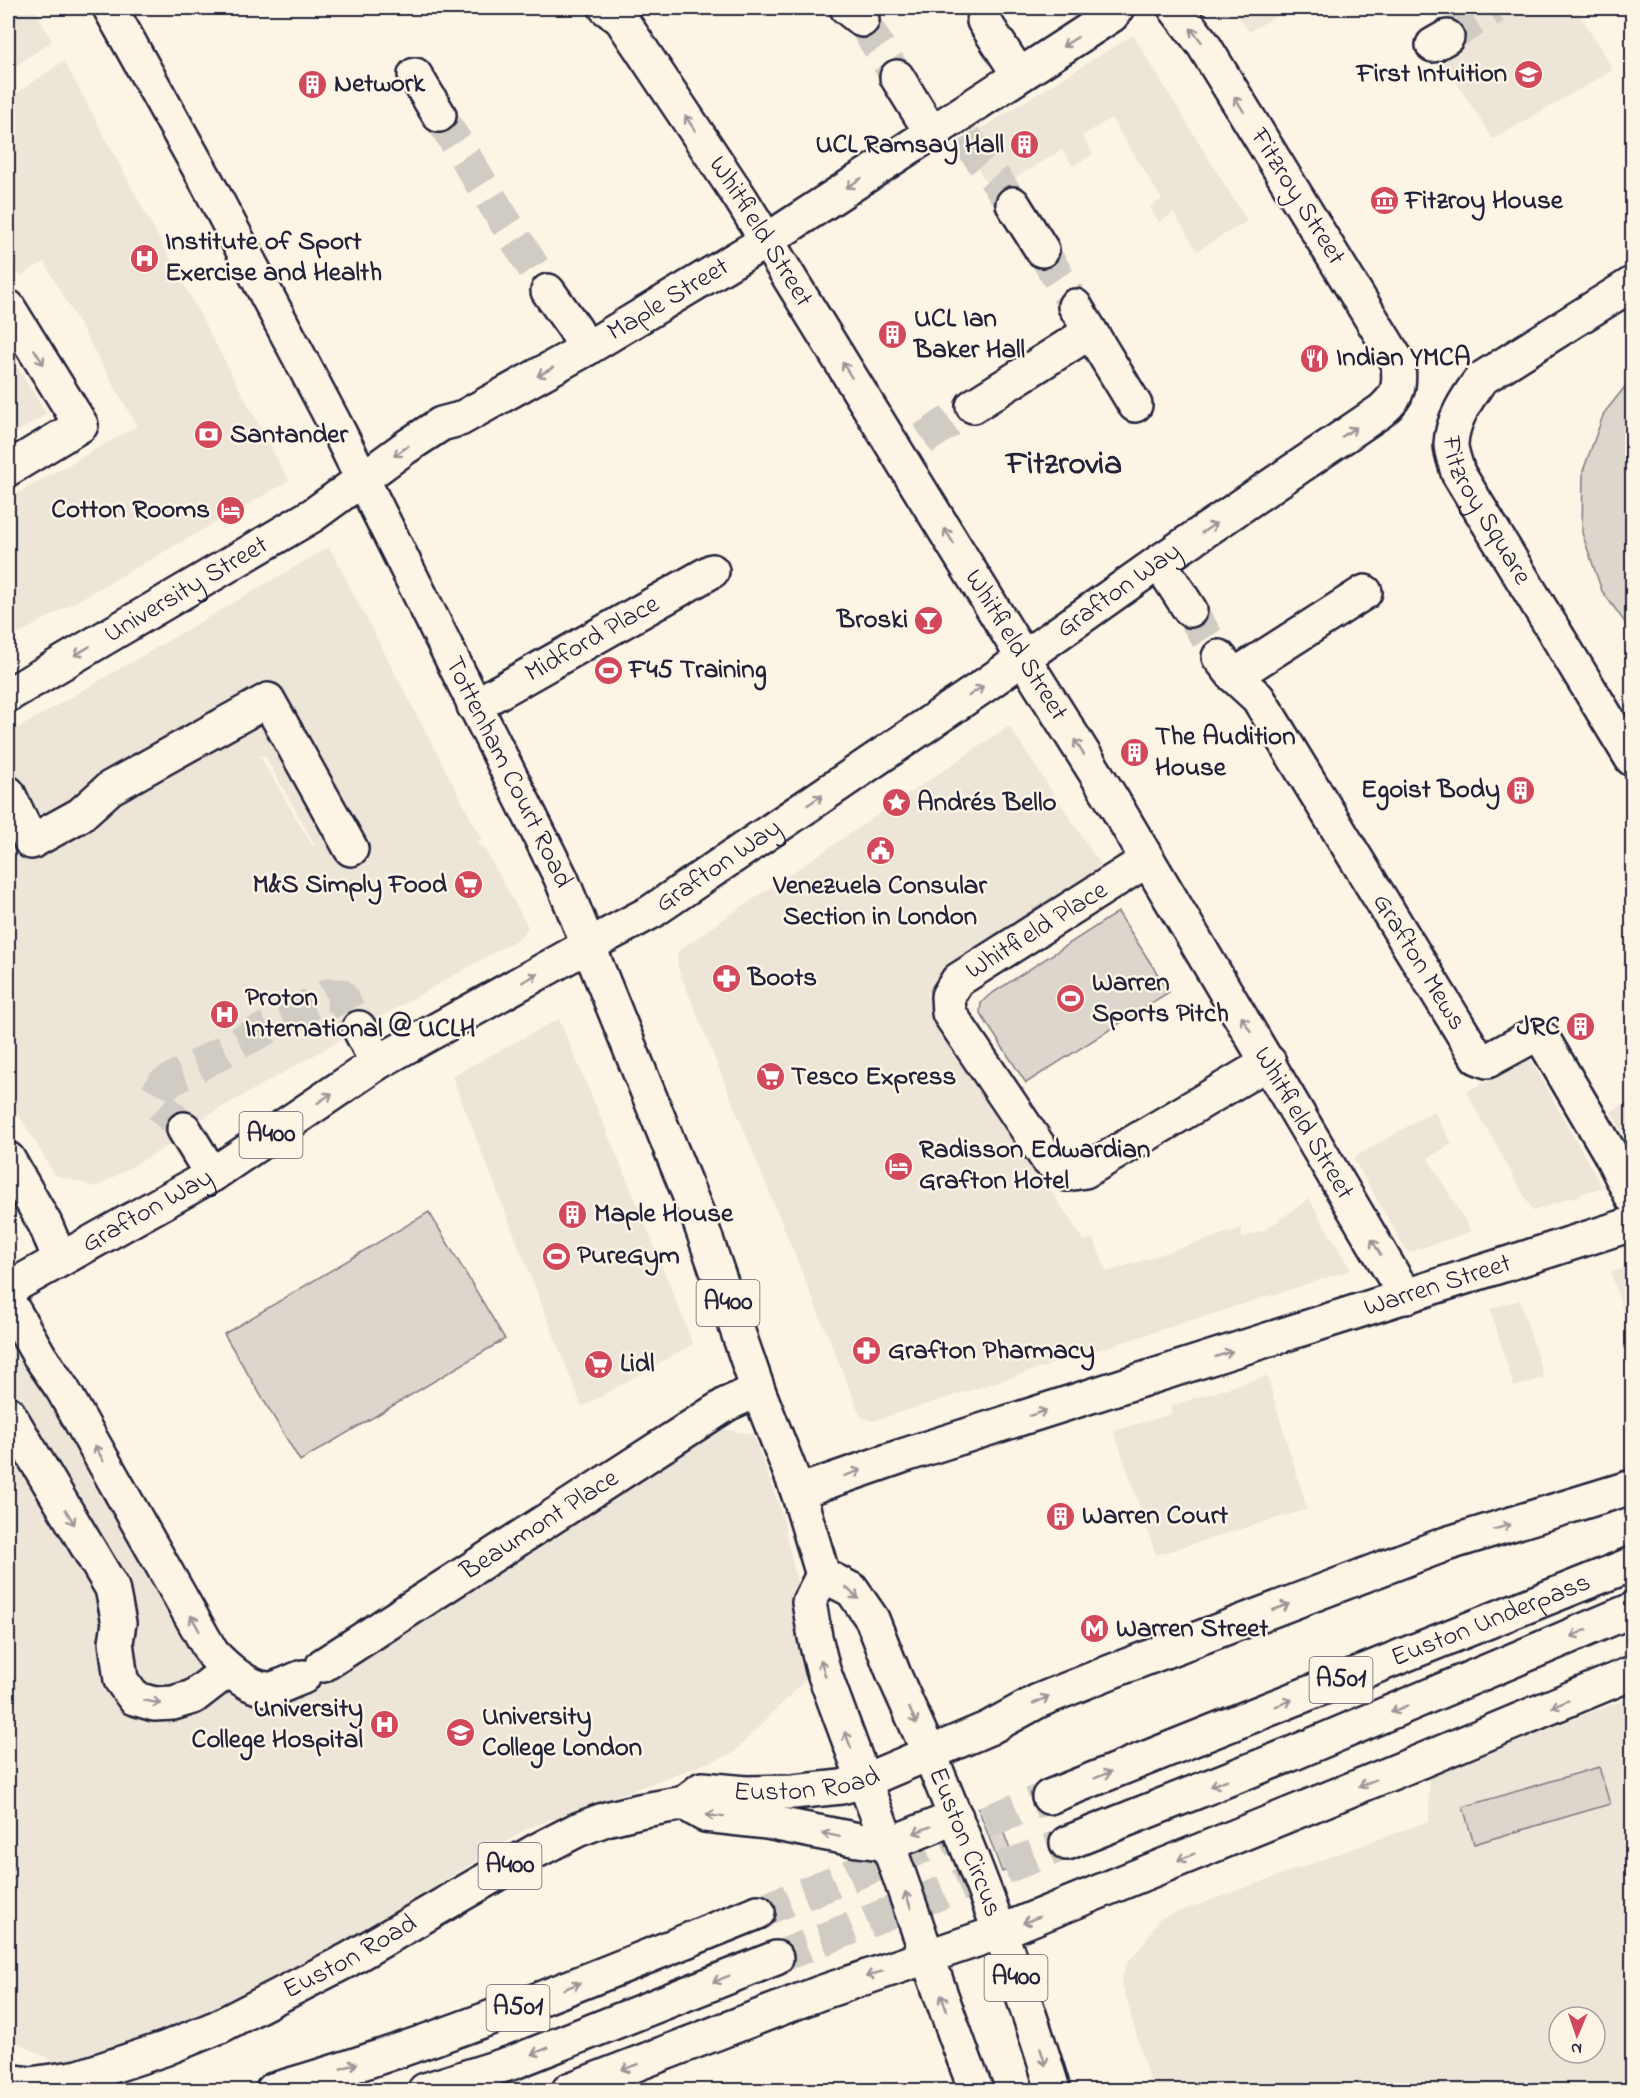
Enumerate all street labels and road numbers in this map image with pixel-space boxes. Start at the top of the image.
street label: Fitzroy Street [1239,120,1355,273]
street label: Whitfield Street [698,148,823,315]
street label: Maple Street [600,248,737,351]
street label: Fitzroy Square [1431,434,1542,593]
street label: University Street [97,526,276,653]
street label: Grafton Way [1048,533,1189,648]
street label: Whitfield Street [954,562,1078,729]
street label: Midford Place [518,585,667,693]
street label: Tottenham Court Road [434,650,582,894]
street label: Grafton Way [648,809,790,923]
street label: Whitfield Place [958,871,1116,990]
street label: Grafton Mews [1362,886,1476,1038]
street label: Whitfield Street [1243,1039,1364,1207]
road number: A400 [240,1112,302,1158]
street label: Grafton Way [75,1159,221,1263]
street label: Warren Street [1359,1244,1516,1327]
road number: A400 [696,1280,760,1326]
street label: Beaumont Place [452,1459,627,1591]
street label: Euston Underpass [1386,1563,1596,1678]
road number: A501 [1310,1657,1372,1703]
street label: Euston Road [732,1757,886,1813]
street label: Euston Circus [918,1762,1012,1923]
road number: A400 [478,1843,542,1889]
street label: Euston Road [276,1905,424,2010]
road number: A400 [984,1955,1048,2001]
road number: A501 [486,1985,550,2031]

